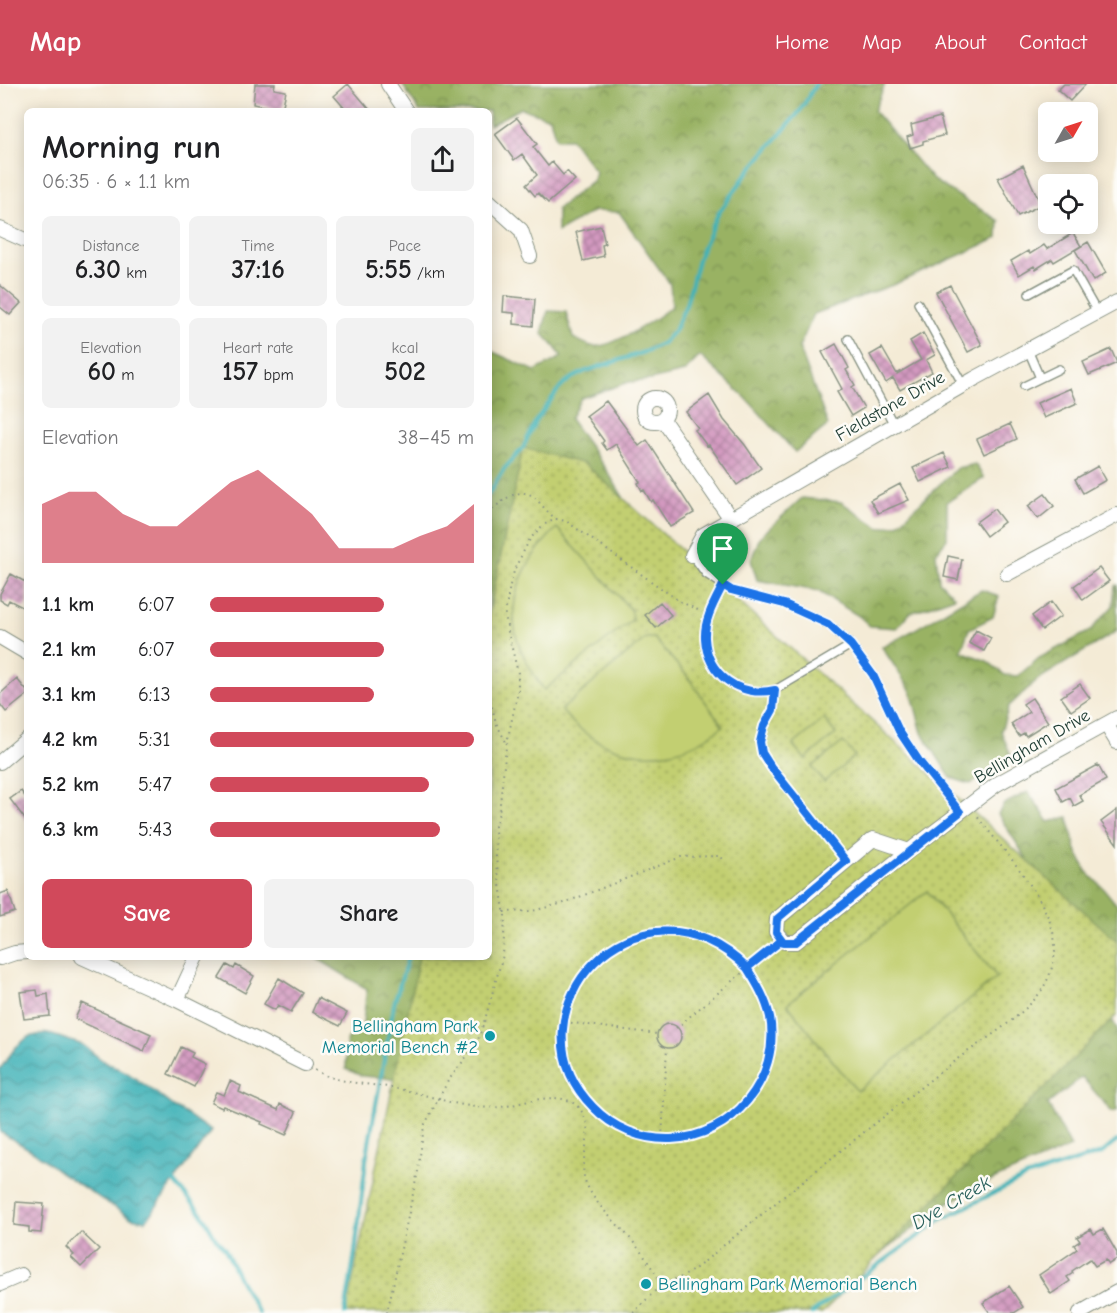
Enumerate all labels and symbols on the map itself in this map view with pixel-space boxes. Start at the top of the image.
north arrow [1038,102,1098,162]
street label: Fieldstone Drive [832,367,948,446]
pin [697,523,748,585]
street label: Bellingham Drive [971,705,1094,788]
place label: Bellingham Park Memorial Bench #2 [322,1016,478,1058]
marker: Bellingham Park Memorial Bench #2 [483,1029,497,1043]
water label: Dye Creek [908,1170,995,1234]
place label: Bellingham Park Memorial Bench [658,1274,917,1295]
marker: Bellingham Park Memorial Bench [639,1277,653,1291]

